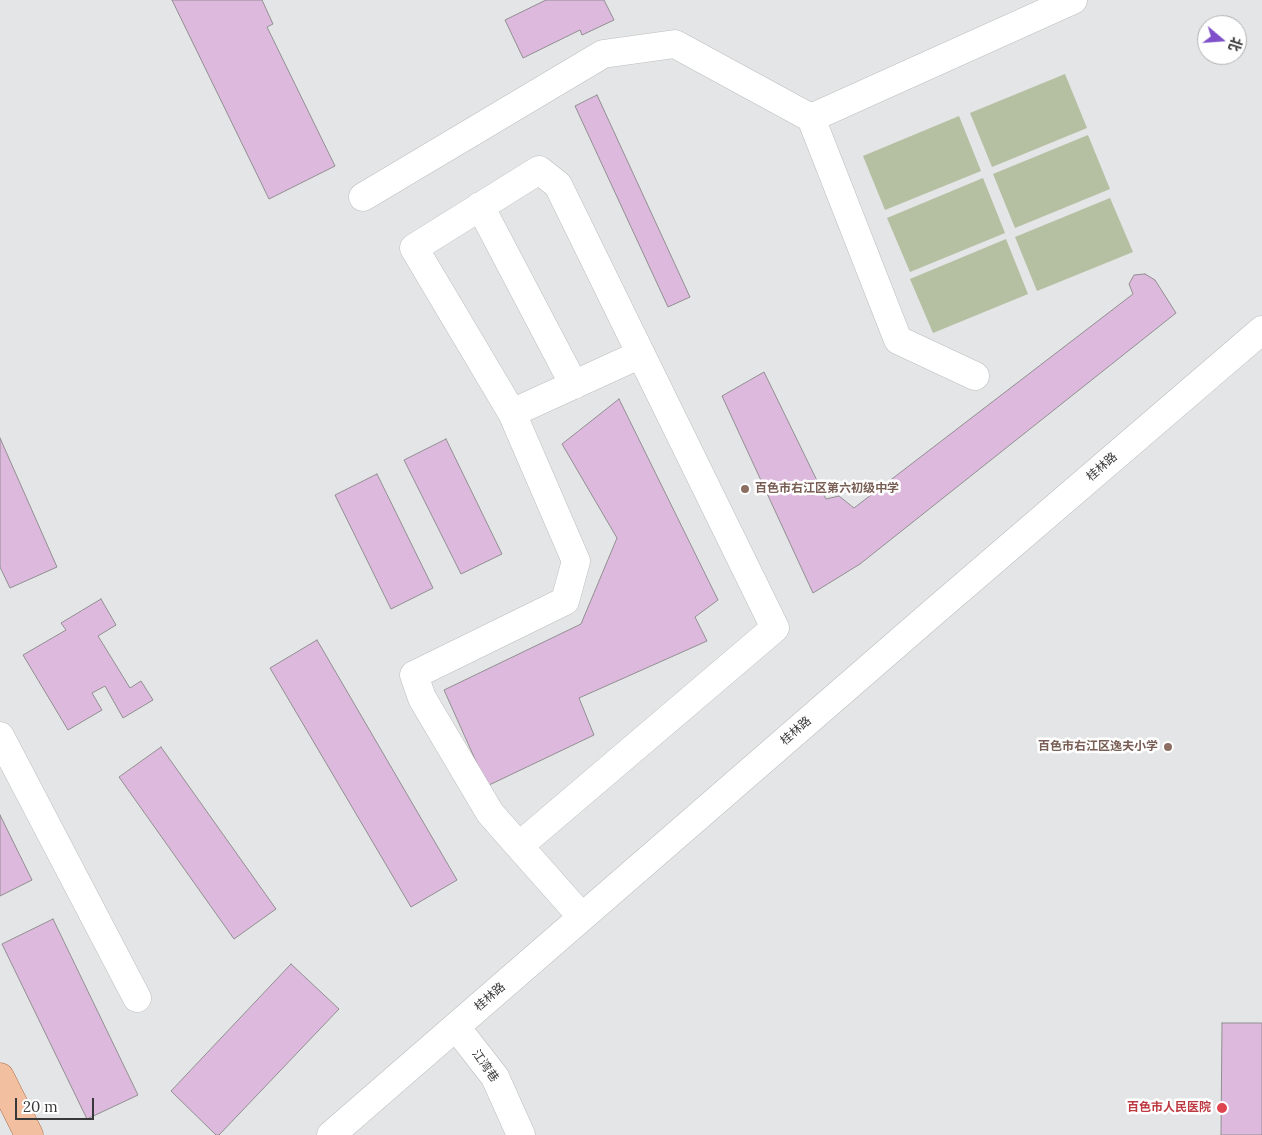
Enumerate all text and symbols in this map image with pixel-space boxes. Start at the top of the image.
north arrow [1197,15,1247,65]
text: 北 [1225,35,1246,54]
street label: 桂林路 [1084,450,1120,484]
place label: 百色市右江区第六初级中学 [755,482,899,496]
marker: 百色市右江区第六初级中学 [739,483,751,495]
street label: 桂林路 [778,714,814,748]
place label: 百色市右江区逸夫小学 [1038,740,1158,754]
marker: 百色市右江区逸夫小学 [1162,741,1174,753]
street label: 桂林路 [472,980,508,1014]
street label: 江湾巷 [469,1047,501,1085]
scale bar [18,1088,96,1120]
text: 20 m [23,1097,58,1116]
place label: 百色市人民医院 [1127,1101,1211,1115]
marker: 百色市人民医院 [1215,1101,1229,1115]

